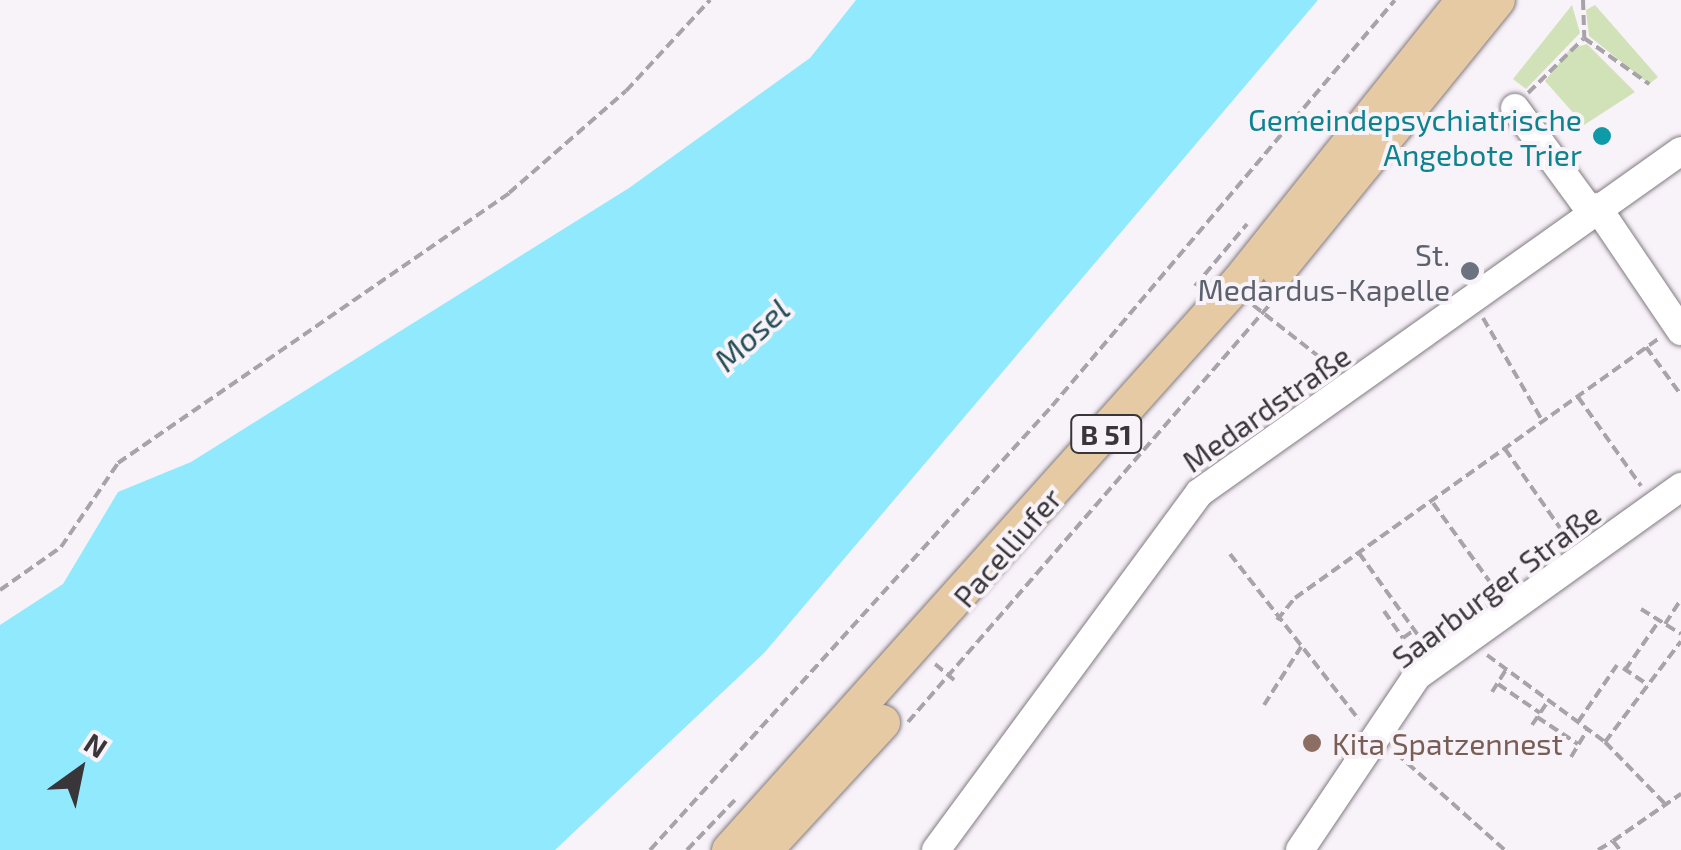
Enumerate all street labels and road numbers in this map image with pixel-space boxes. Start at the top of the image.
street label: Medardstraße [1175,337,1357,479]
road number: B 51 [1068,411,1144,457]
street label: Pacelliufer [945,480,1069,614]
street label: Saarburger Straße [1384,495,1608,675]

